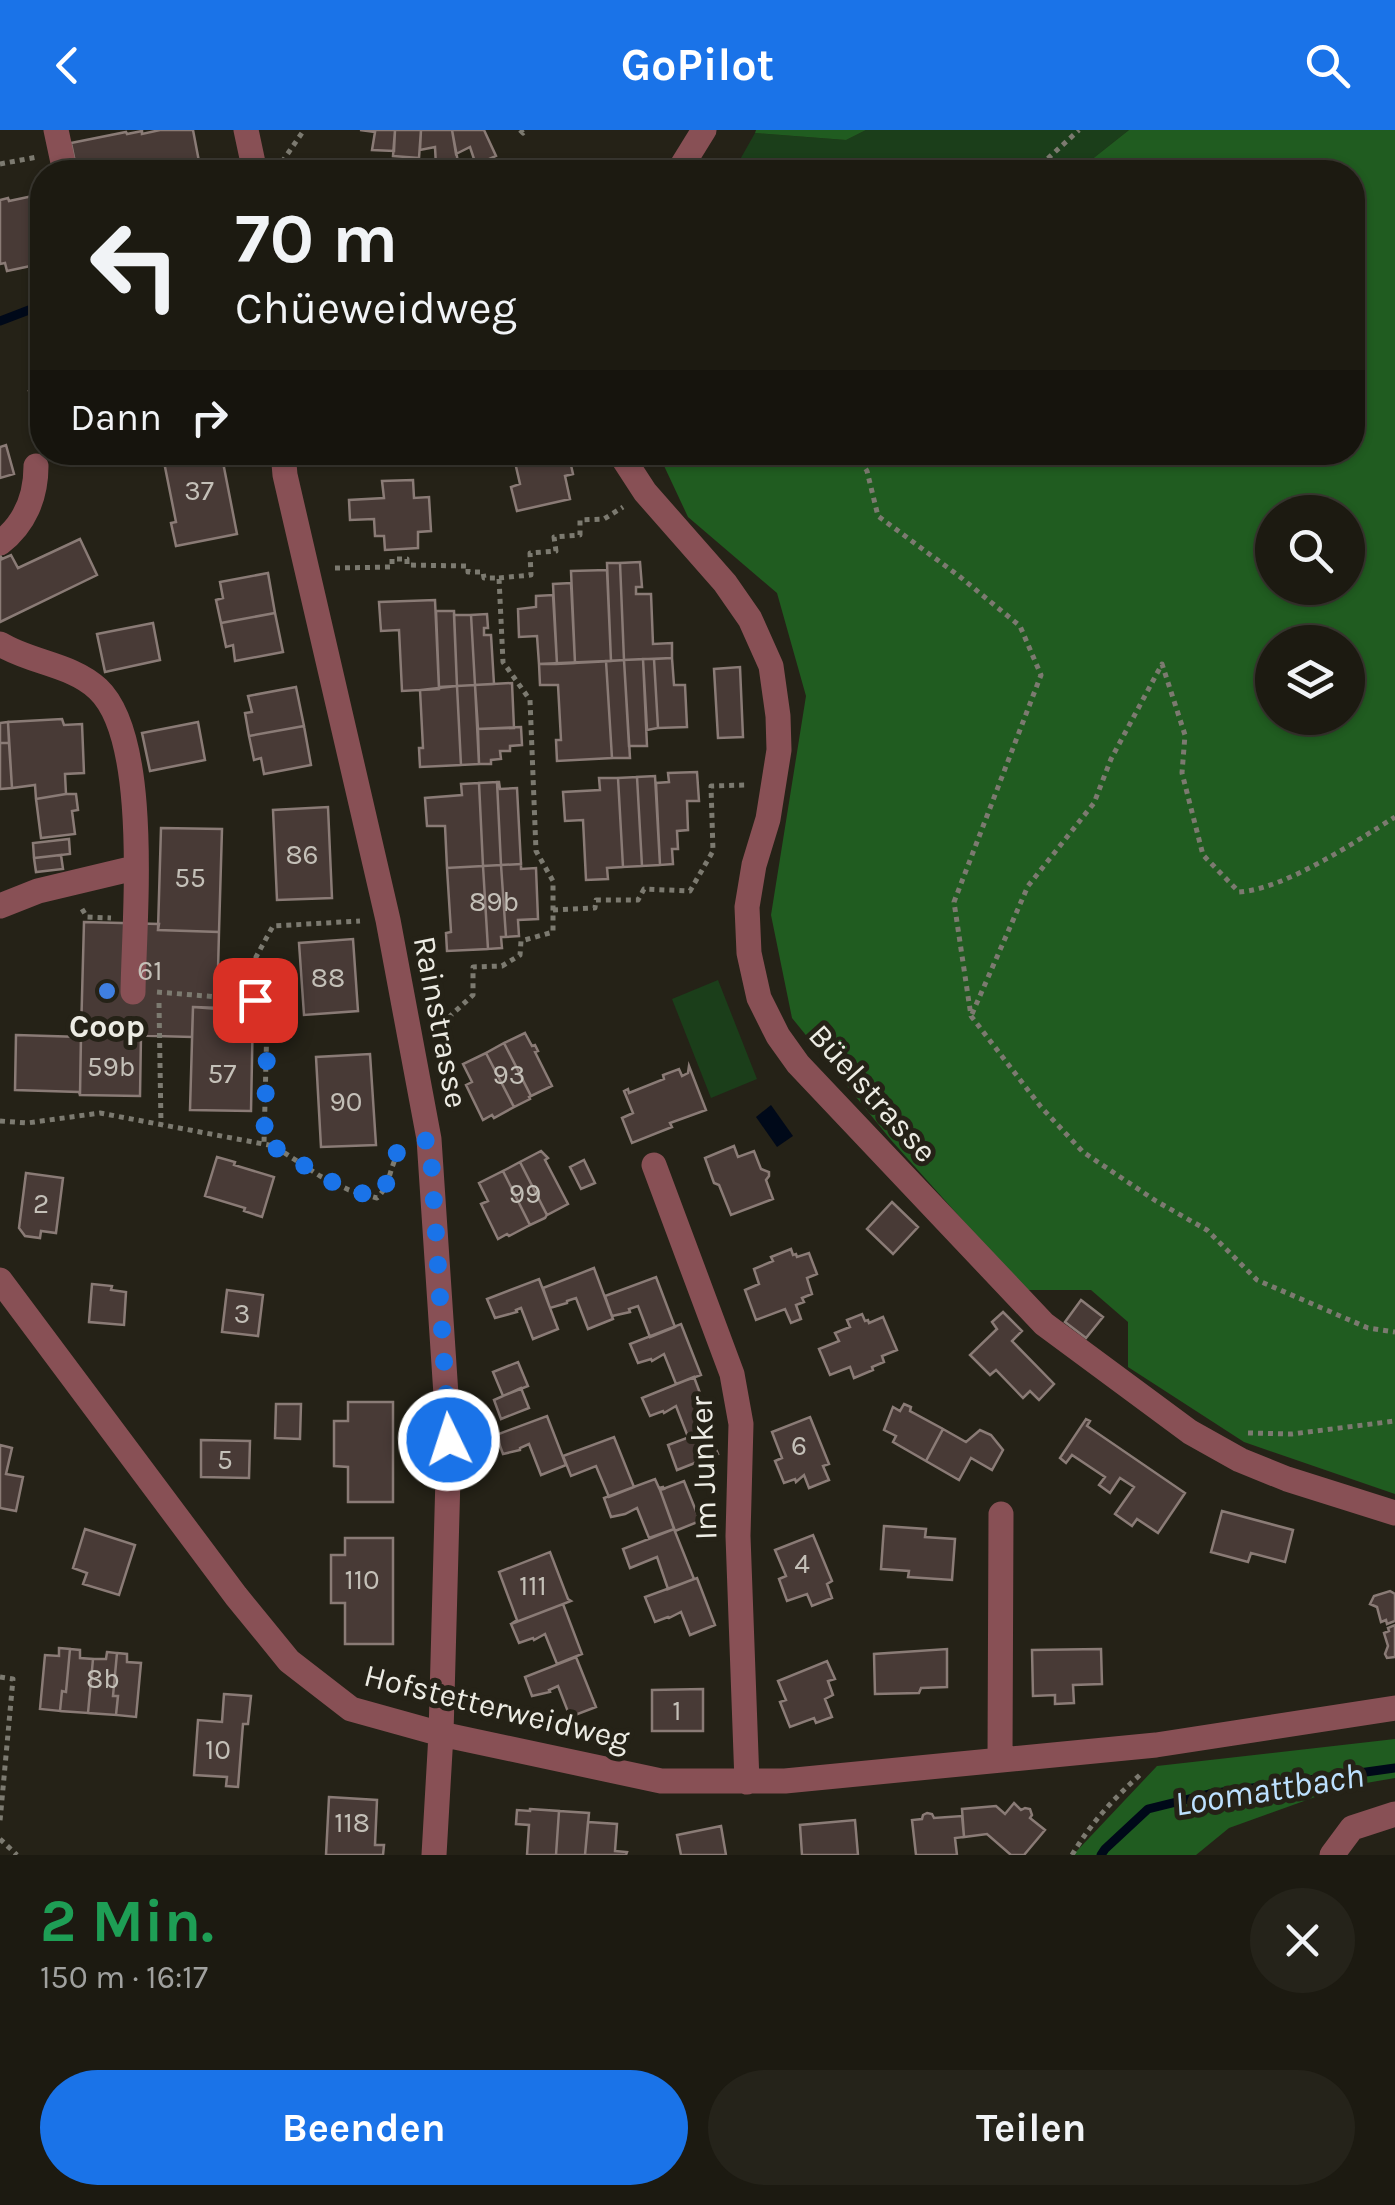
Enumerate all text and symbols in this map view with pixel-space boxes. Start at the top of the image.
icon: back [40,38,95,93]
icon: search [1300,38,1355,93]
text: GoPilot [621,39,774,91]
text: 70 m [235,198,398,280]
icon: left [70,200,200,330]
text: Chüeweidweg [235,282,517,334]
icon: right [182,390,237,445]
text: Dann [70,395,162,440]
house number: 37 [184,474,214,507]
map controls [1255,495,1365,735]
button: search [1255,495,1365,605]
button: layers [1255,625,1365,735]
house number: 86 [285,838,319,871]
house number: 55 [174,861,206,894]
house number: 89b [469,885,519,918]
street label: Rainstrasse [406,933,475,1111]
house number: 61 [137,954,163,987]
pin [213,958,298,1043]
house number: 88 [311,961,345,994]
icon: arrive [228,973,283,1028]
marker: Coop [96,980,118,1002]
place label: Coop [69,1008,145,1045]
street label: Büelstrasse [801,1017,944,1170]
house number: 59b [87,1050,135,1083]
house number: 57 [208,1057,236,1090]
house number: 93 [493,1058,525,1091]
house number: 90 [330,1085,362,1118]
house number: 99 [509,1177,541,1210]
house number: 2 [33,1187,49,1220]
house number: 3 [234,1297,250,1330]
position arrow [397,1388,501,1492]
street label: Im Junker [682,1395,725,1541]
house number: 6 [791,1429,807,1462]
house number: 5 [217,1443,233,1476]
house number: 4 [794,1547,810,1580]
house number: 110 [344,1563,380,1596]
house number: 111 [519,1569,547,1602]
street label: Hofstetterweidweg [360,1657,633,1758]
house number: 8b [86,1662,120,1695]
house number: 1 [672,1694,682,1727]
house number: 10 [205,1733,231,1766]
water label: Loomattbach [1171,1754,1367,1825]
house number: 118 [334,1806,370,1839]
text: 2 Min. [40,1886,214,1956]
button: close [1250,1888,1355,1993]
text: 150 m · 16:17 [40,1959,208,1996]
button: Beenden [40,2070,688,2185]
button: Teilen [708,2070,1355,2185]

